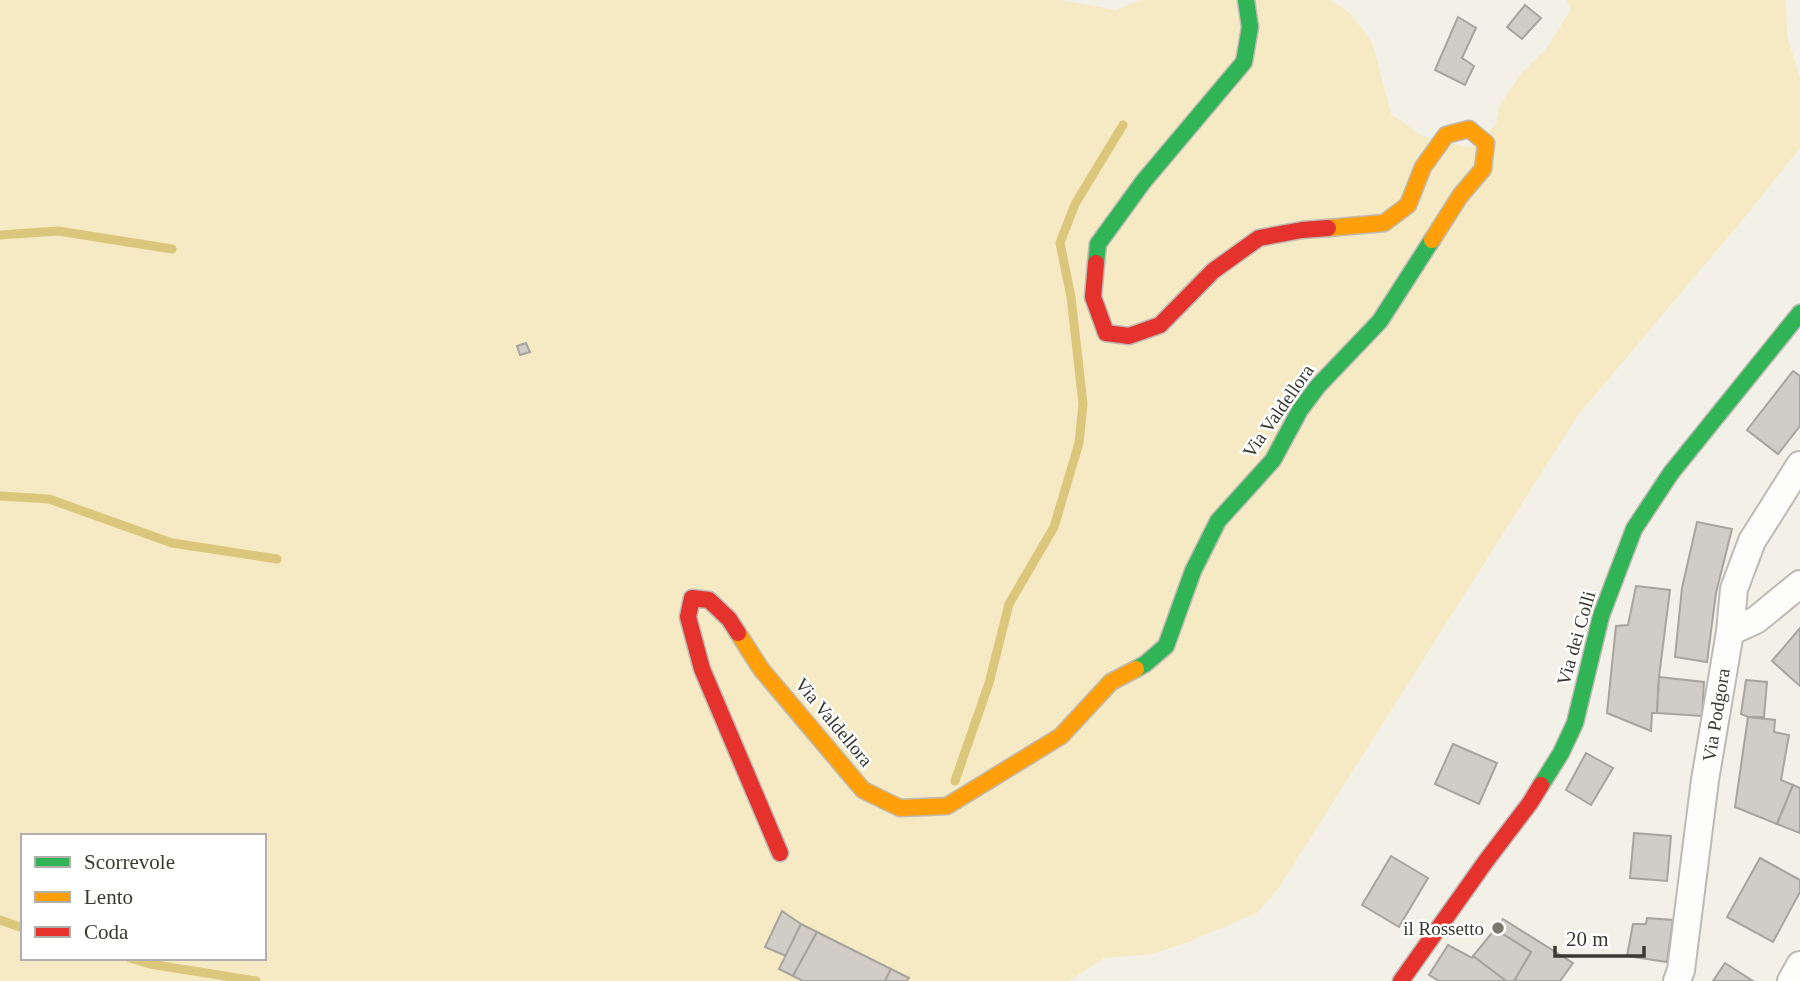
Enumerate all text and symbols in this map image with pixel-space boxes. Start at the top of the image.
street label: Via Valdellora [1238,360,1318,462]
street label: Via dei Colli [1553,588,1599,688]
street label: Via Podgora [1698,666,1734,763]
street label: Via Valdellora [791,674,877,771]
legend [21,834,266,960]
text: Scorrevole [84,850,175,874]
text: Lento [84,885,133,909]
scale bar [1555,914,1644,958]
place label: il Rossetto [1403,918,1484,939]
text: Coda [84,920,129,944]
marker: il Rossetto [1490,920,1506,936]
text: 20 m [1566,927,1609,951]

